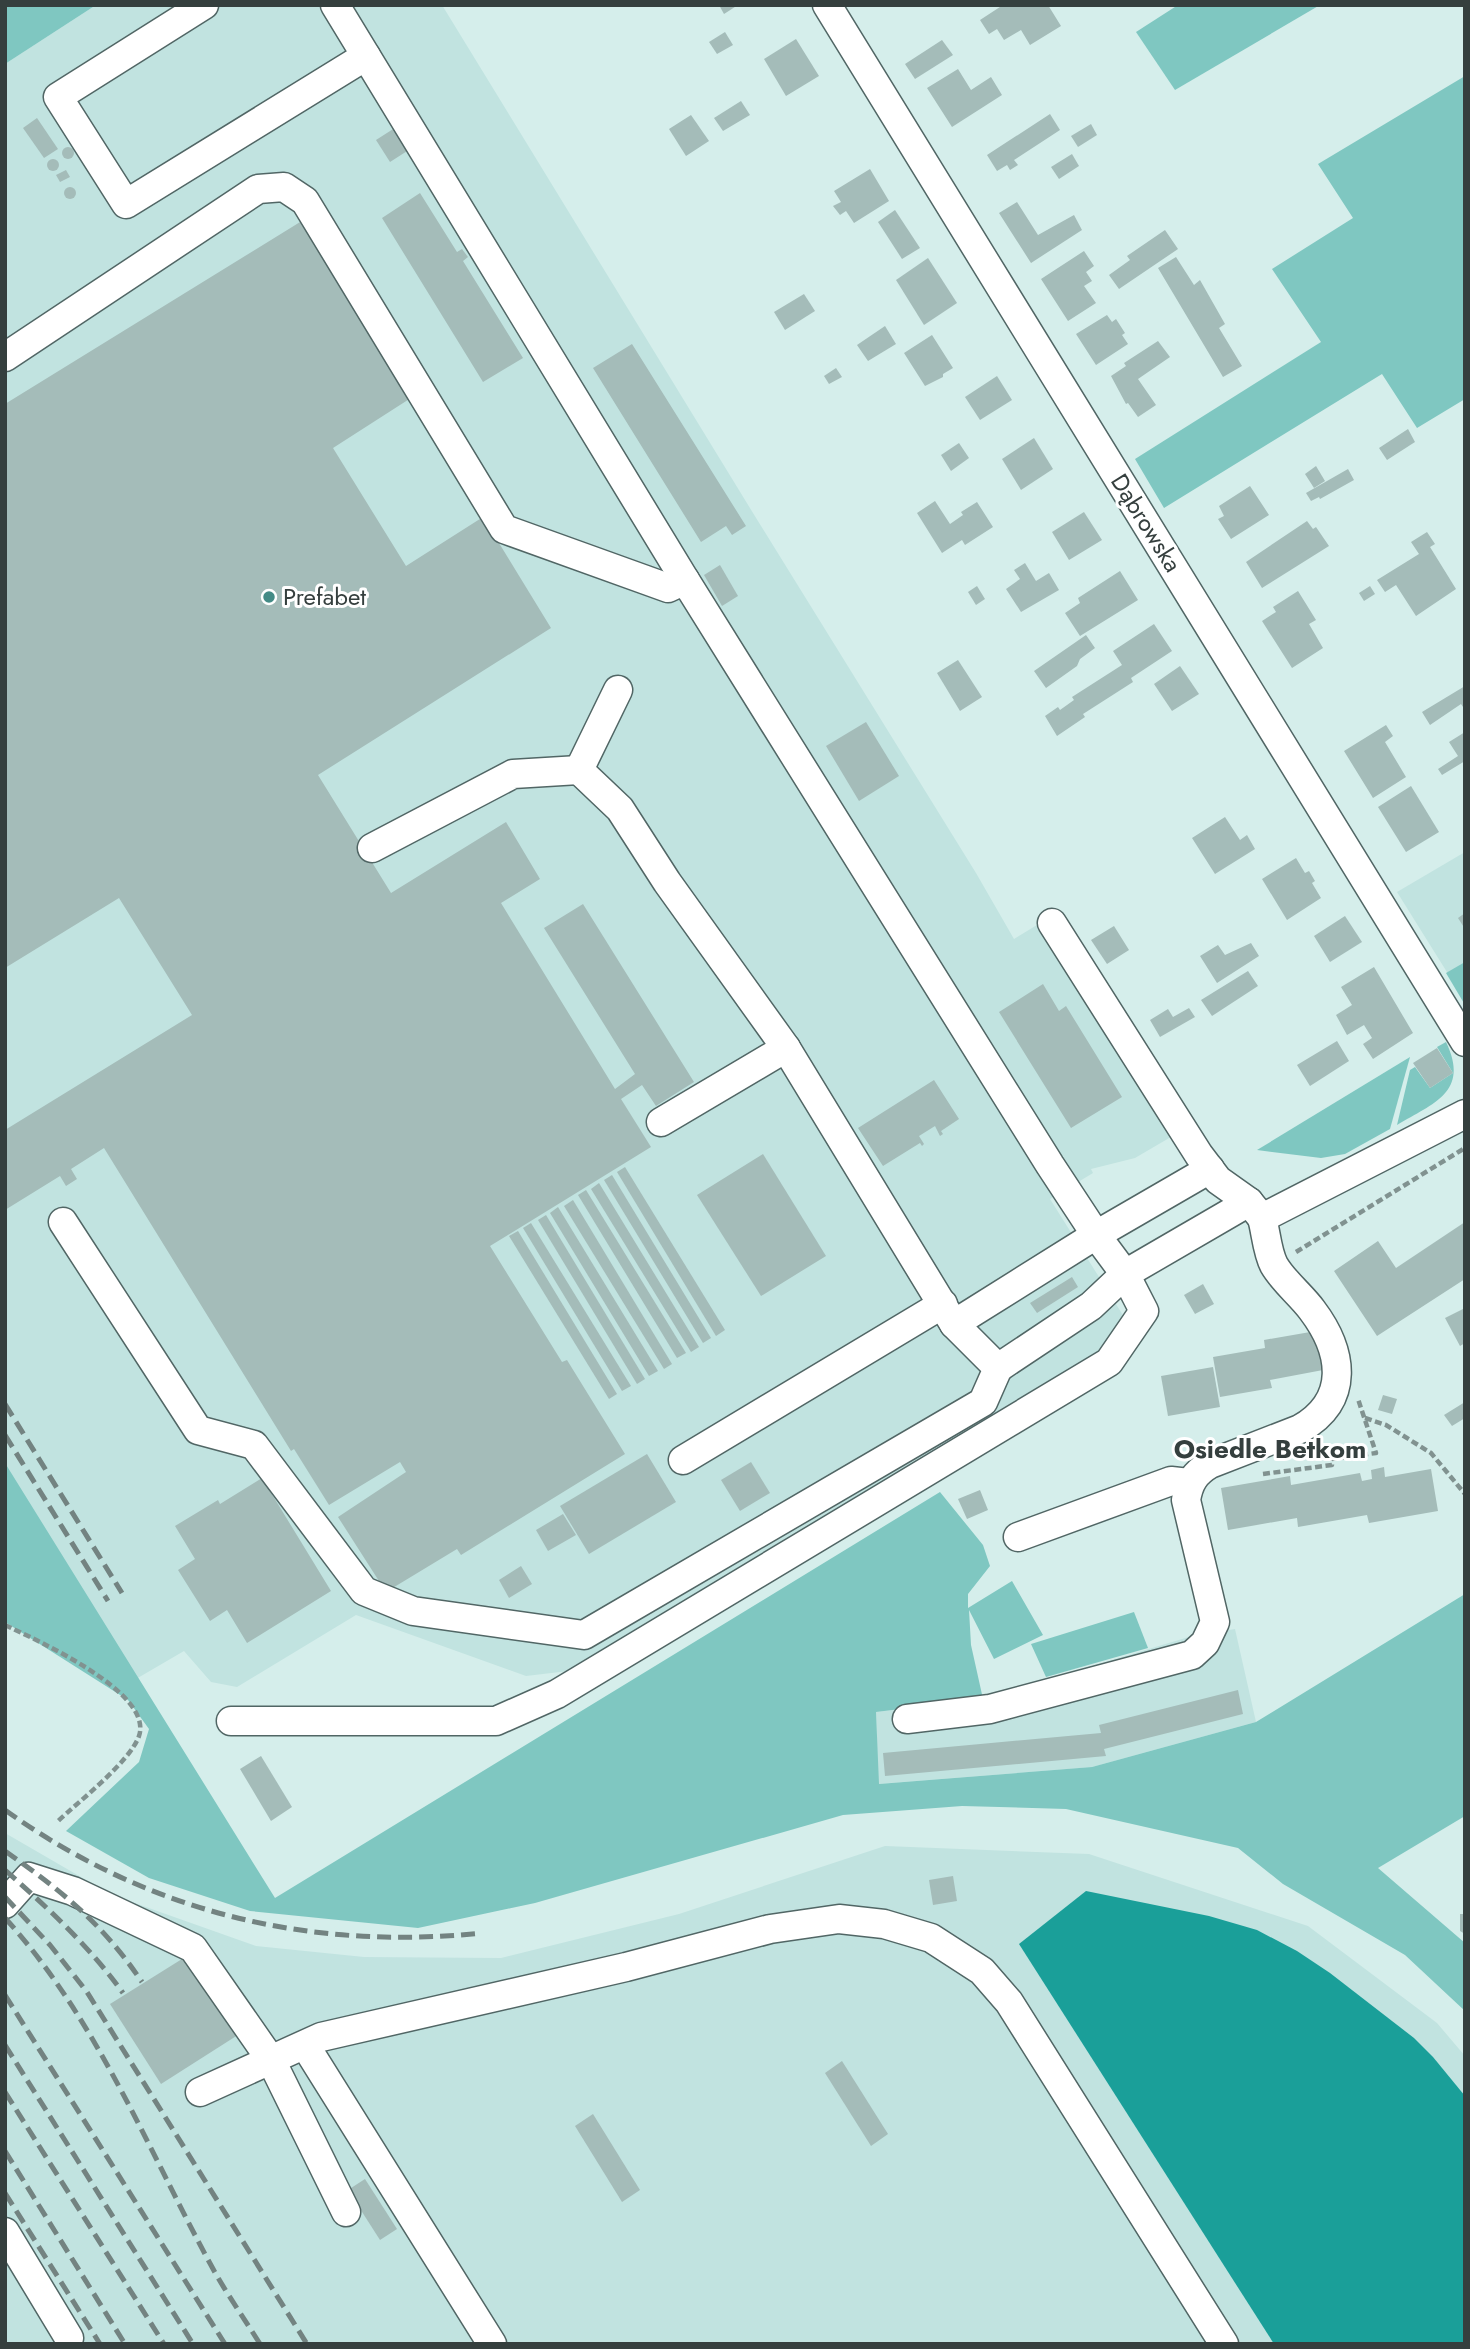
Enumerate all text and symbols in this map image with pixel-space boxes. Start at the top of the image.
street label: Dąbrowska [1102,467,1191,579]
place label: Prefabet [283,579,366,614]
marker: Prefabet [261,589,277,605]
district label: Osiedle Betkom [1174,1430,1366,1468]

